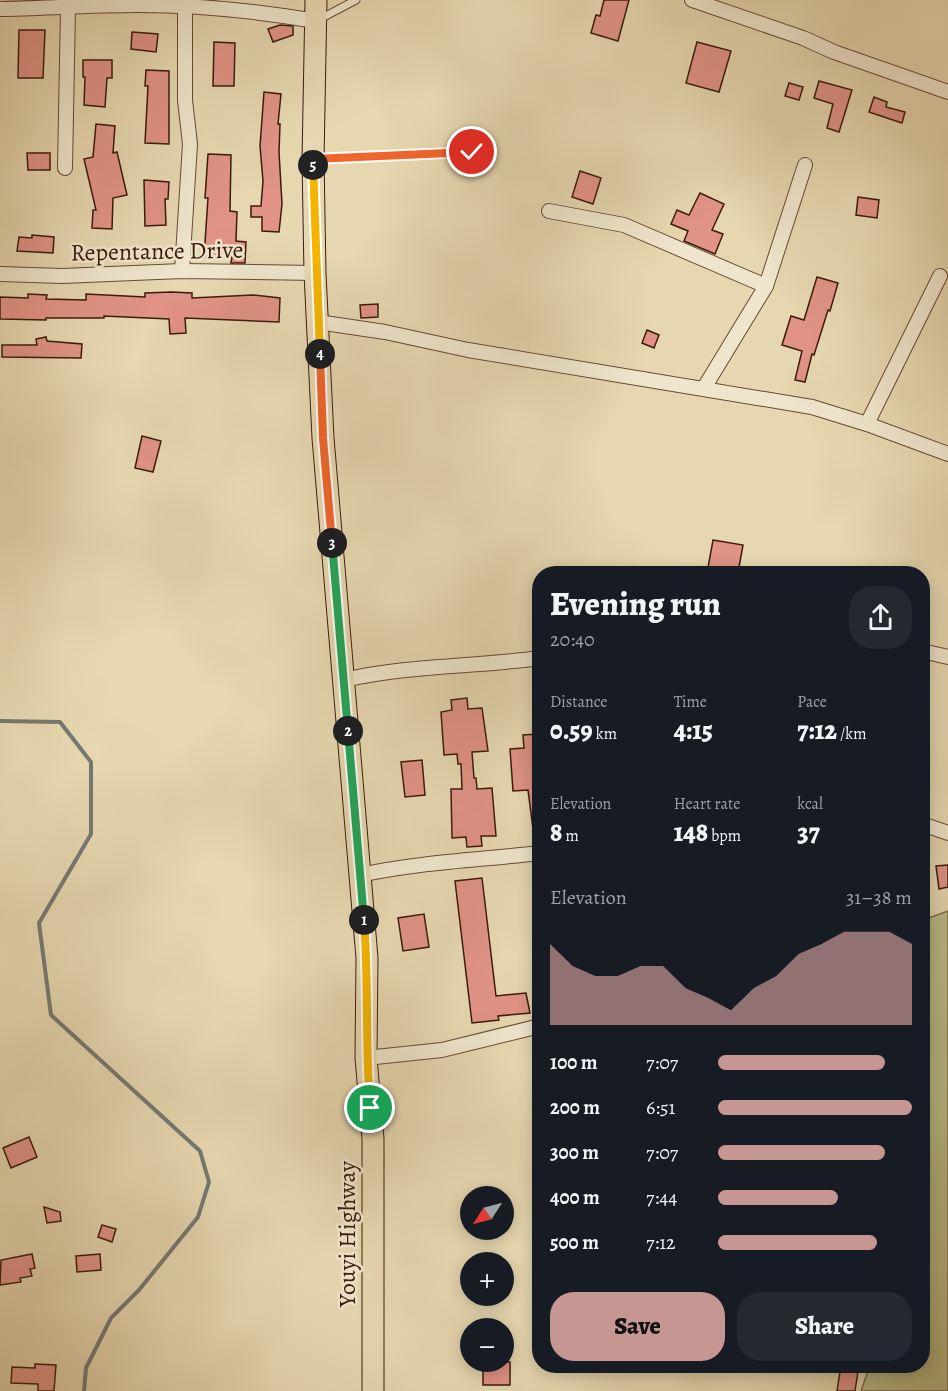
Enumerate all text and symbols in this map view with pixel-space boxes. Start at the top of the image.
pin [446,126,497,177]
icon: check [455,135,488,168]
pin: 5 [298,150,328,180]
text: 5 [310,154,316,176]
street label: Repentance Drive [70,233,244,269]
pin: 4 [305,339,335,369]
text: 4 [316,343,324,365]
pin: 3 [317,528,347,558]
text: 3 [329,532,335,554]
text: Evening run [550,581,721,626]
button: share [849,586,912,649]
text: 20:40 [550,626,595,653]
text: Distance [550,691,607,713]
text: Time [674,691,707,713]
text: Pace [797,691,827,713]
text: 0.59 [550,713,593,748]
text: 4:15 [674,713,713,748]
text: 7:12 [797,713,837,748]
pin: 2 [333,716,363,746]
text: 2 [344,720,352,742]
text: km [593,723,617,745]
text: /km [837,723,867,745]
text: Elevation [550,793,611,815]
text: Heart rate [674,793,740,815]
text: kcal [797,793,823,815]
text: 8 [550,815,562,850]
text: 148 [674,815,708,850]
text: 37 [797,815,820,850]
text: m [562,825,579,847]
text: bpm [708,825,741,847]
text: Elevation [550,884,627,911]
text: 31–38 m [846,884,912,911]
pin: 1 [349,905,379,935]
text: 1 [361,909,367,931]
text: 100 m [550,1049,598,1076]
text: 7:07 [646,1049,678,1076]
pin [344,1082,395,1133]
icon: arrive [353,1091,386,1124]
text: 200 m [550,1094,600,1121]
text: 6:51 [646,1094,675,1121]
text: 300 m [550,1139,599,1166]
text: 7:07 [646,1139,678,1166]
street label: Youyi Highway [331,1161,363,1308]
text: 400 m [550,1184,600,1211]
text: 7:44 [646,1184,677,1211]
north arrow [460,1186,514,1240]
map controls [460,1186,514,1372]
text: 500 m [550,1229,599,1256]
text: 7:12 [646,1229,676,1256]
button: + [460,1252,514,1306]
button: Save [550,1292,725,1361]
button: Share [737,1292,912,1361]
button: − [460,1318,514,1372]

